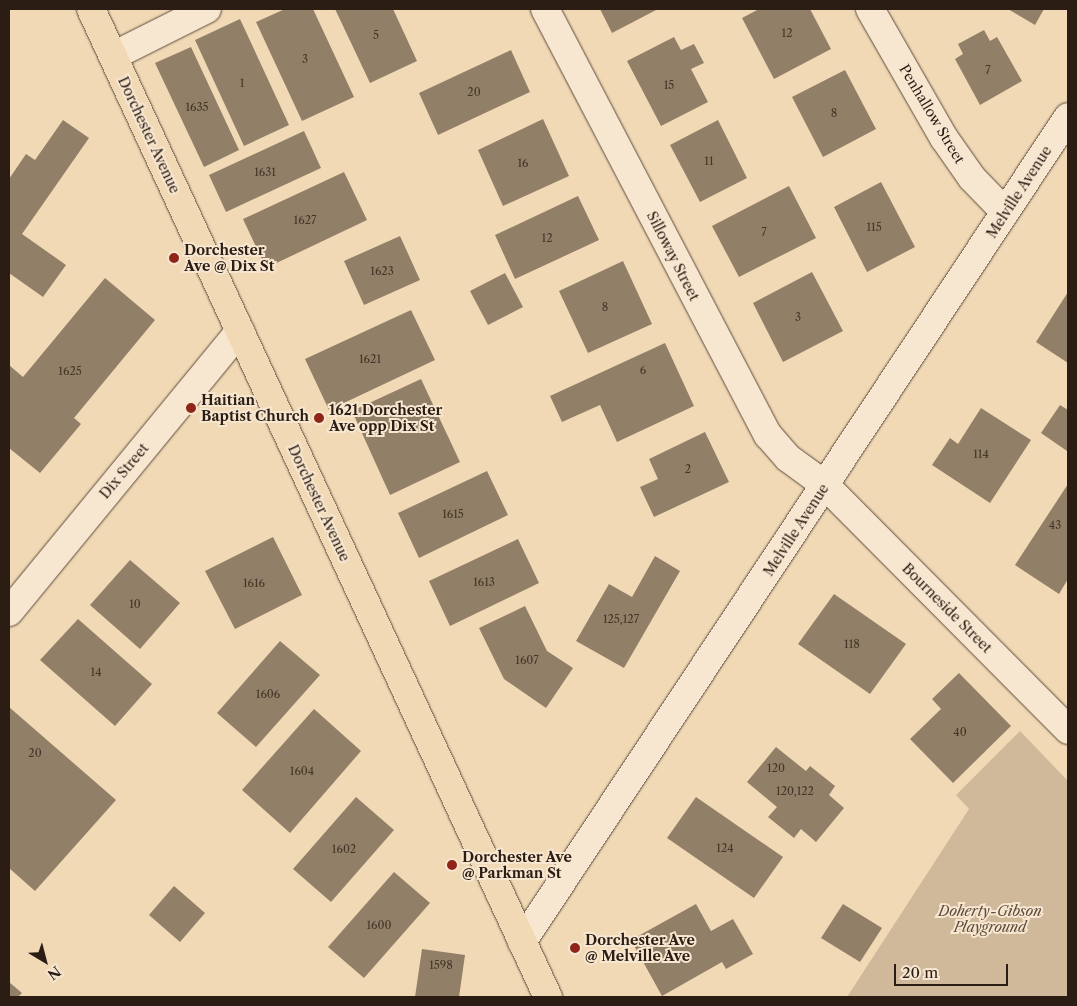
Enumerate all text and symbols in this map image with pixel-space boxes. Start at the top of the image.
house number: 12 [782,26,792,40]
house number: 5 [373,28,379,42]
house number: 3 [302,52,308,66]
street label: Penhallow Street [896,61,968,167]
house number: 7 [985,63,991,77]
street label: Dorchester Avenue [114,74,184,196]
house number: 1 [240,76,244,90]
house number: 15 [664,78,674,92]
house number: 20 [467,85,481,99]
house number: 1635 [185,100,209,114]
house number: 8 [831,106,837,120]
street label: Melville Avenue [983,142,1055,242]
house number: 11 [704,154,714,168]
house number: 16 [517,156,529,170]
house number: 1631 [254,165,276,179]
street label: Silloway Street [643,208,703,304]
house number: 1627 [294,213,316,227]
house number: 115 [866,220,882,234]
house number: 7 [761,225,767,239]
house number: 12 [542,231,552,245]
place label: Dorchester Ave @ Dix St [184,242,275,274]
marker: Dorchester Ave @ Dix St [168,252,180,264]
house number: 1623 [370,264,394,278]
house number: 8 [602,300,608,314]
house number: 3 [795,310,801,324]
house number: 1621 [359,352,381,366]
house number: 6 [640,363,646,377]
house number: 1625 [58,364,82,378]
place label: Haitian Baptist Church [201,392,309,424]
marker: Haitian Baptist Church [185,402,197,414]
place label: 1621 Dorchester Ave opp Dix St [329,402,442,434]
marker: 1621 Dorchester Ave opp Dix St [313,412,325,424]
street label: Dix Street [96,440,152,502]
street label: Dorchester Avenue [284,442,354,564]
house number: 114 [973,447,989,461]
house number: 2 [685,462,691,476]
street label: Melville Avenue [760,480,832,580]
house number: 1615 [442,507,464,521]
house number: 43 [1049,518,1061,532]
street label: Bourneside Street [899,560,995,656]
house number: 1613 [473,575,495,589]
house number: 1616 [243,576,265,590]
house number: 10 [129,597,141,611]
house number: 125,127 [603,612,639,626]
house number: 118 [844,637,860,651]
house number: 1607 [515,653,539,667]
house number: 14 [91,665,101,679]
house number: 1606 [256,687,280,701]
house number: 40 [953,725,967,739]
house number: 20 [28,746,42,760]
house number: 120 [767,761,785,775]
house number: 1604 [290,764,314,778]
house number: 120,122 [776,784,814,798]
house number: 124 [716,841,734,855]
house number: 1602 [332,842,356,856]
place label: Dorchester Ave @ Parkman St [462,849,573,882]
marker: Dorchester Ave @ Parkman St [446,859,458,871]
park label: Doherty-Gibson Playground [938,903,1042,936]
house number: 1600 [366,918,392,932]
place label: Dorchester Ave @ Melville Ave [585,932,696,964]
north arrow [20,936,70,986]
marker: Dorchester Ave @ Melville Ave [569,942,581,954]
scale bar [897,954,1011,986]
house number: 1598 [429,958,453,972]
text: N [44,962,64,984]
text: 20 m [902,963,938,982]

